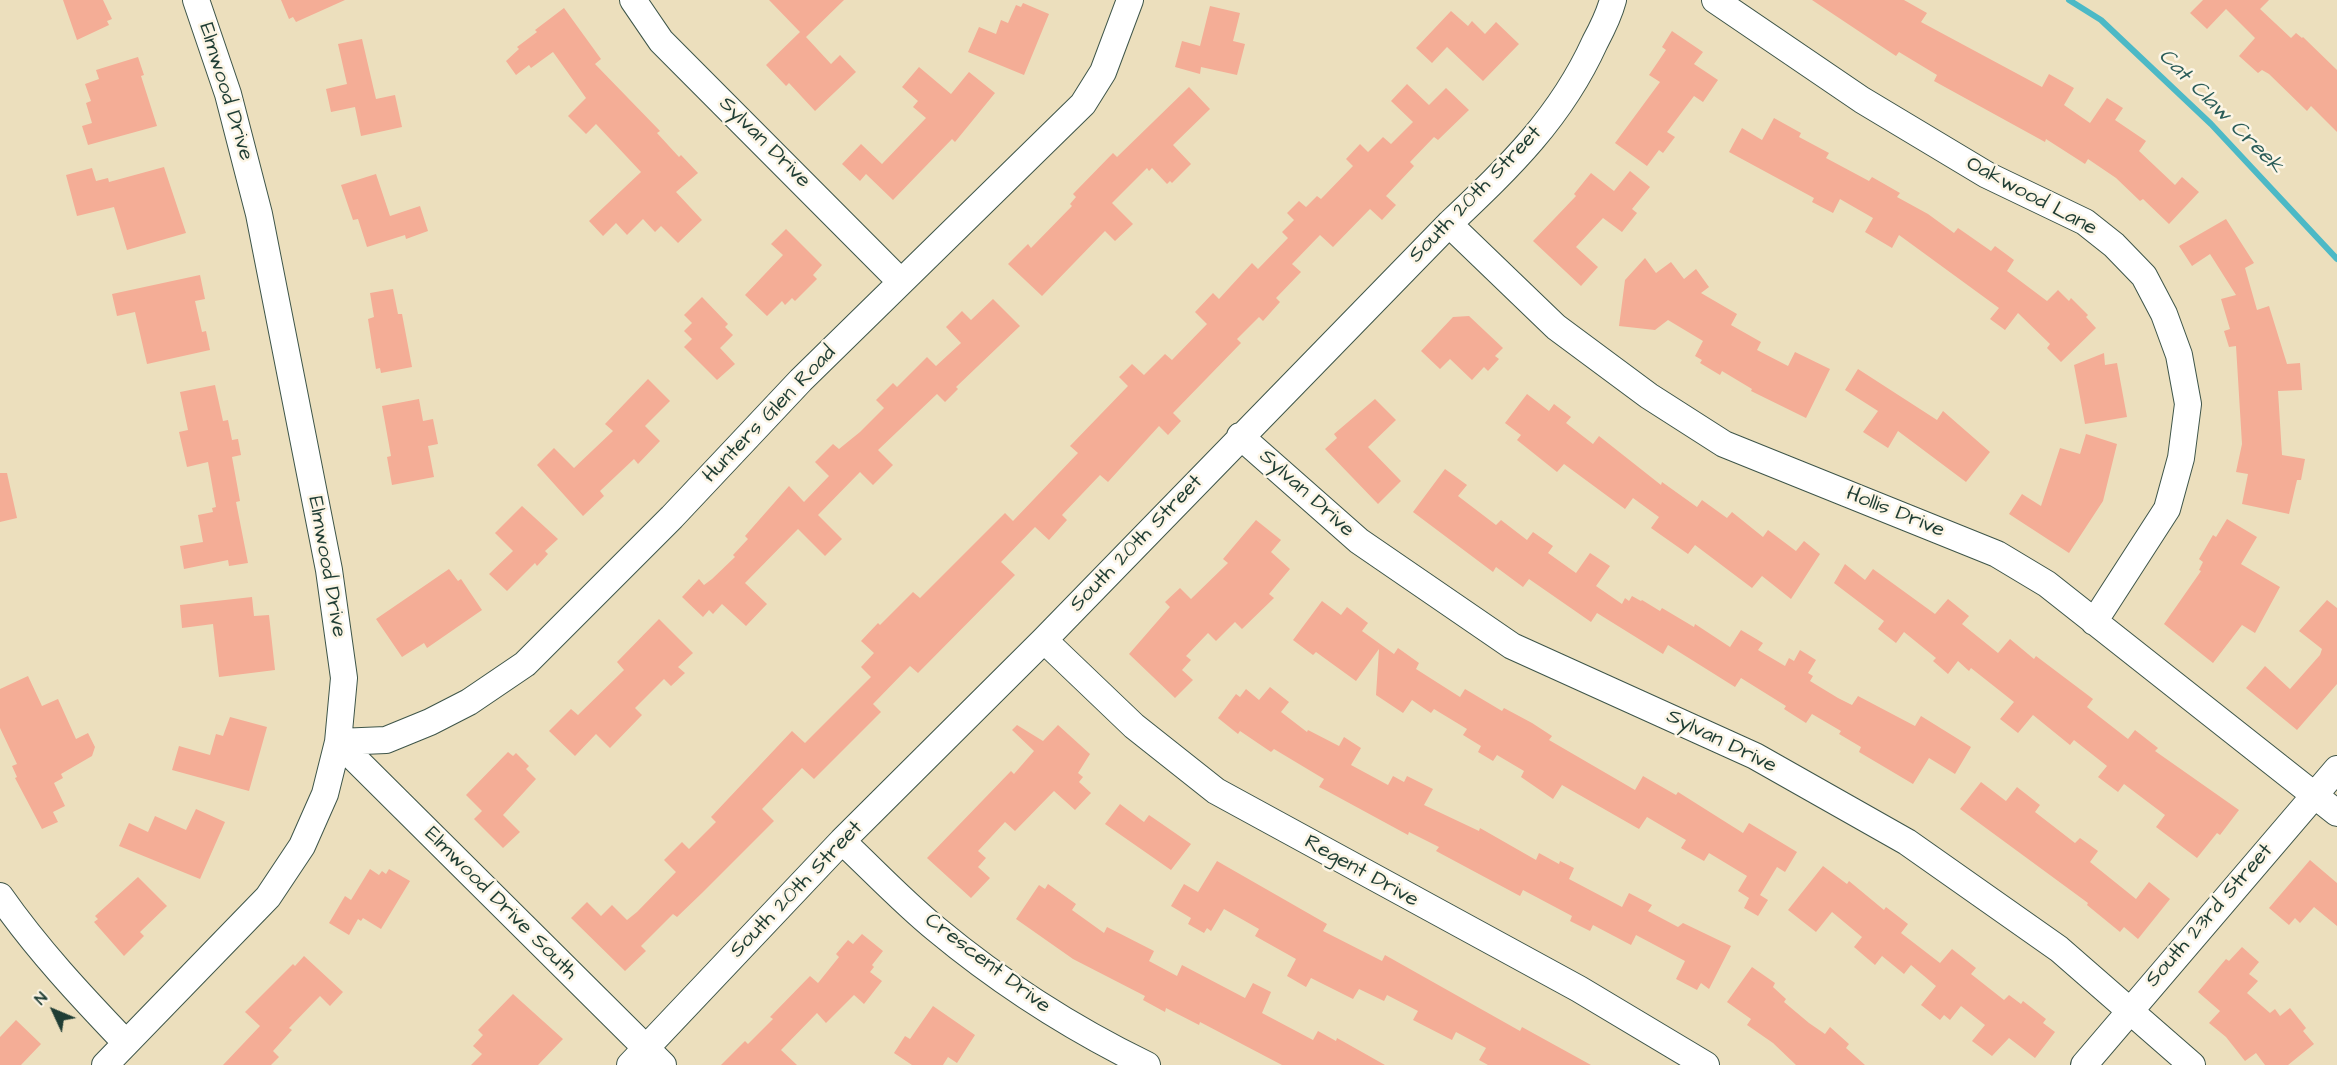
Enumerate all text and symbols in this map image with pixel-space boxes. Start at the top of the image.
street label: Elmwood Drive [192,20,258,164]
water label: Cat Claw Creek [2152,44,2288,180]
street label: Sylvan Drive [713,92,815,194]
street label: South 20th Street [1404,121,1548,269]
street label: Oakwood Lane [1961,152,2101,242]
street label: Hunters Glen Road [698,341,842,489]
street label: Sylvan Drive [1253,445,1359,543]
street label: South 20th Street [1065,470,1209,618]
street label: Hollis Drive [1842,482,1948,544]
street label: Elmwood Drive [301,495,351,639]
street label: Sylvan Drive [1662,704,1780,780]
street label: South 20th Street [725,816,869,964]
street label: Elmwood Drive South [418,822,582,986]
street label: Regent Drive [1300,830,1422,914]
street label: South 23rd Street [2141,839,2279,993]
street label: Crescent Drive [919,908,1055,1020]
north arrow [24,981,84,1041]
text: N [30,987,52,1010]

